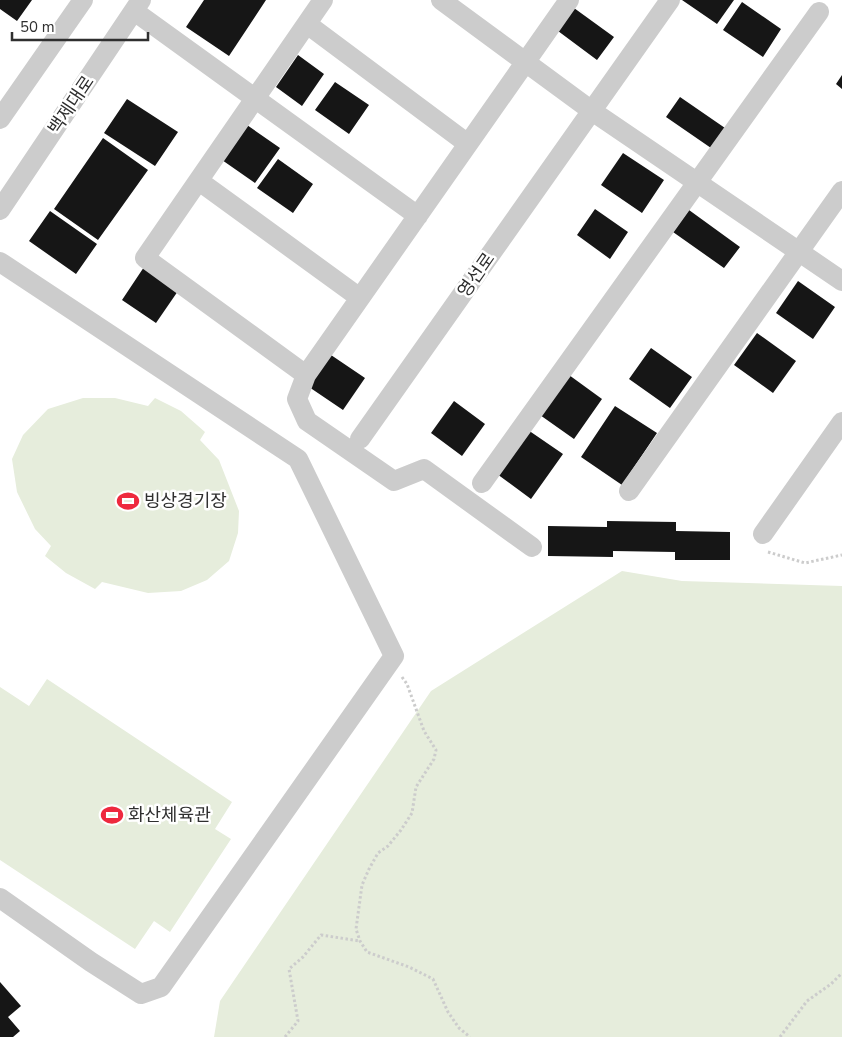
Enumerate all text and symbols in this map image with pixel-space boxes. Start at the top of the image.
scale bar [12,10,149,42]
text: 50 m [20,17,55,37]
street label: 백제대로 [43,71,99,139]
street label: 영선로 [452,248,500,302]
sports icon: 빙상경기장 [115,488,141,514]
place label: 빙상경기장 [144,489,227,513]
sports icon: 화산체육관 [99,802,125,828]
place label: 화산체육관 [128,803,211,827]

